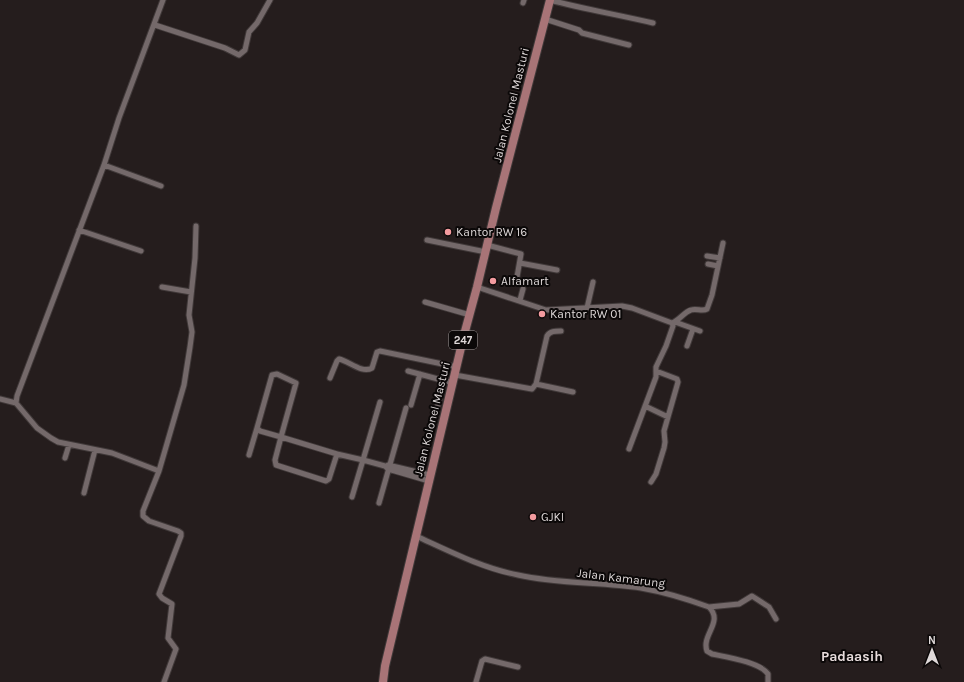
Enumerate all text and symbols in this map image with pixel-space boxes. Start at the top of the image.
street label: Jalan Kolonel Masturi [490,46,532,164]
place label: Kantor RW 16 [456,225,527,239]
marker: Kantor RW 16 [443,227,453,237]
place label: Alfamart [501,274,549,288]
marker: Alfamart [488,276,498,286]
place label: Kantor RW 01 [550,307,621,321]
marker: Kantor RW 01 [537,309,547,319]
road number: 247 [449,331,477,349]
street label: Jalan Kolonel Masturi [411,360,453,478]
place label: GJKI [541,510,564,524]
marker: GJKI [528,512,538,522]
street label: Jalan Kamarung [576,566,666,590]
north arrow [912,630,952,670]
text: N [928,634,936,647]
district label: Padaasih [821,648,883,665]

